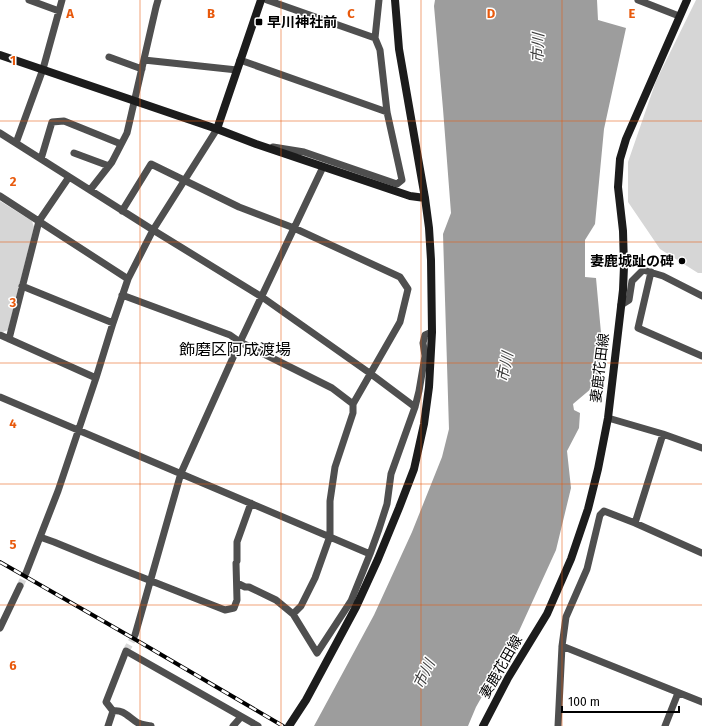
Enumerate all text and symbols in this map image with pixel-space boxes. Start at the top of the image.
text: A [65,6,74,21]
text: B [207,6,215,21]
text: C [347,6,355,21]
text: D [487,6,496,21]
text: E [629,6,636,21]
place label: 早川神社前 [267,14,337,31]
marker: 早川神社前 [254,17,264,27]
water label: 市川 [528,31,548,63]
text: 1 [10,53,16,68]
text: 2 [10,174,17,189]
place label: 妻鹿城趾の碑 [590,253,674,270]
marker: 妻鹿城趾の碑 [677,256,687,266]
text: 3 [9,295,17,310]
street label: 妻鹿花田線 [587,332,613,404]
district label: 飾磨区阿成渡場 [179,340,291,359]
water label: 市川 [493,349,517,383]
text: 4 [9,416,17,431]
text: 5 [10,537,17,552]
street label: 妻鹿花田線 [476,632,526,702]
water label: 市川 [409,655,440,691]
text: 6 [9,658,17,673]
scale bar [562,688,679,714]
text: 100 m [568,695,600,709]

